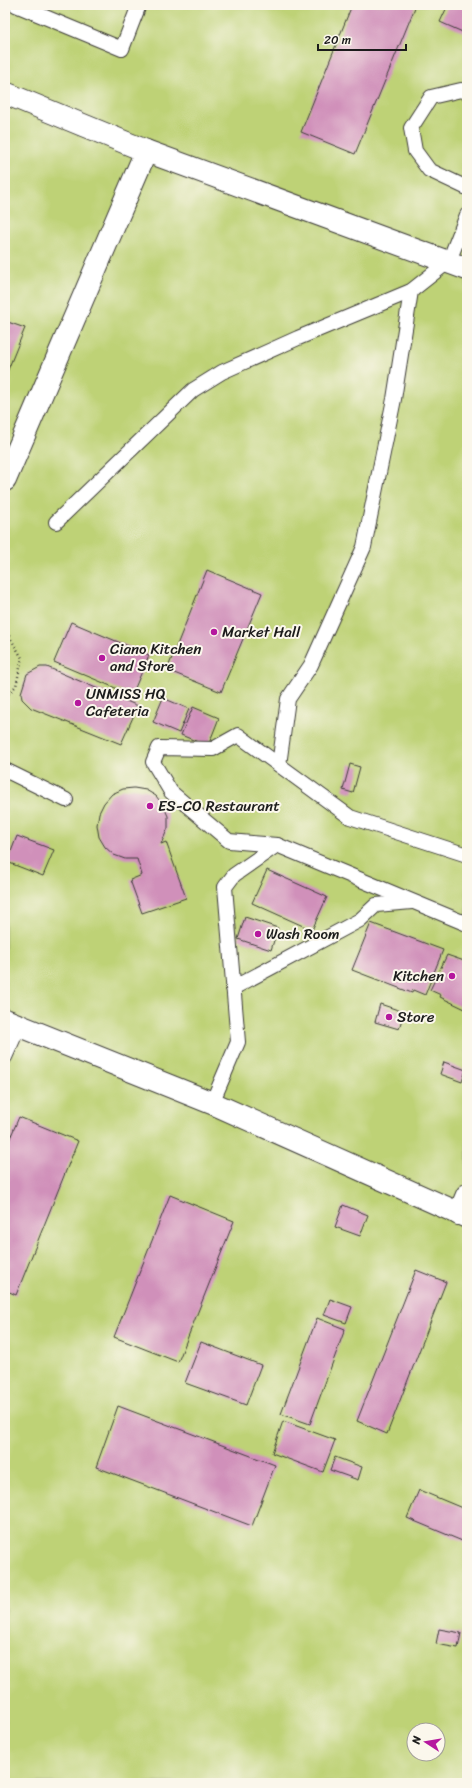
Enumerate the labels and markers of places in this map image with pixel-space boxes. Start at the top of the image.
place label: Market Hall [222,619,301,645]
marker: Market Hall [209,627,219,637]
place label: Ciano Kitchen and Store [110,636,201,679]
marker: Ciano Kitchen and Store [97,653,107,663]
place label: UNMISS HQ Cafeteria [86,681,166,724]
marker: UNMISS HQ Cafeteria [73,698,83,708]
place label: ES-CO Restaurant [158,793,280,819]
marker: ES-CO Restaurant [145,801,155,811]
place label: Wash Room [266,921,339,947]
marker: Wash Room [253,929,263,939]
place label: Kitchen [393,963,444,989]
marker: Kitchen [447,971,457,981]
place label: Store [397,1004,435,1030]
marker: Store [384,1012,394,1022]

